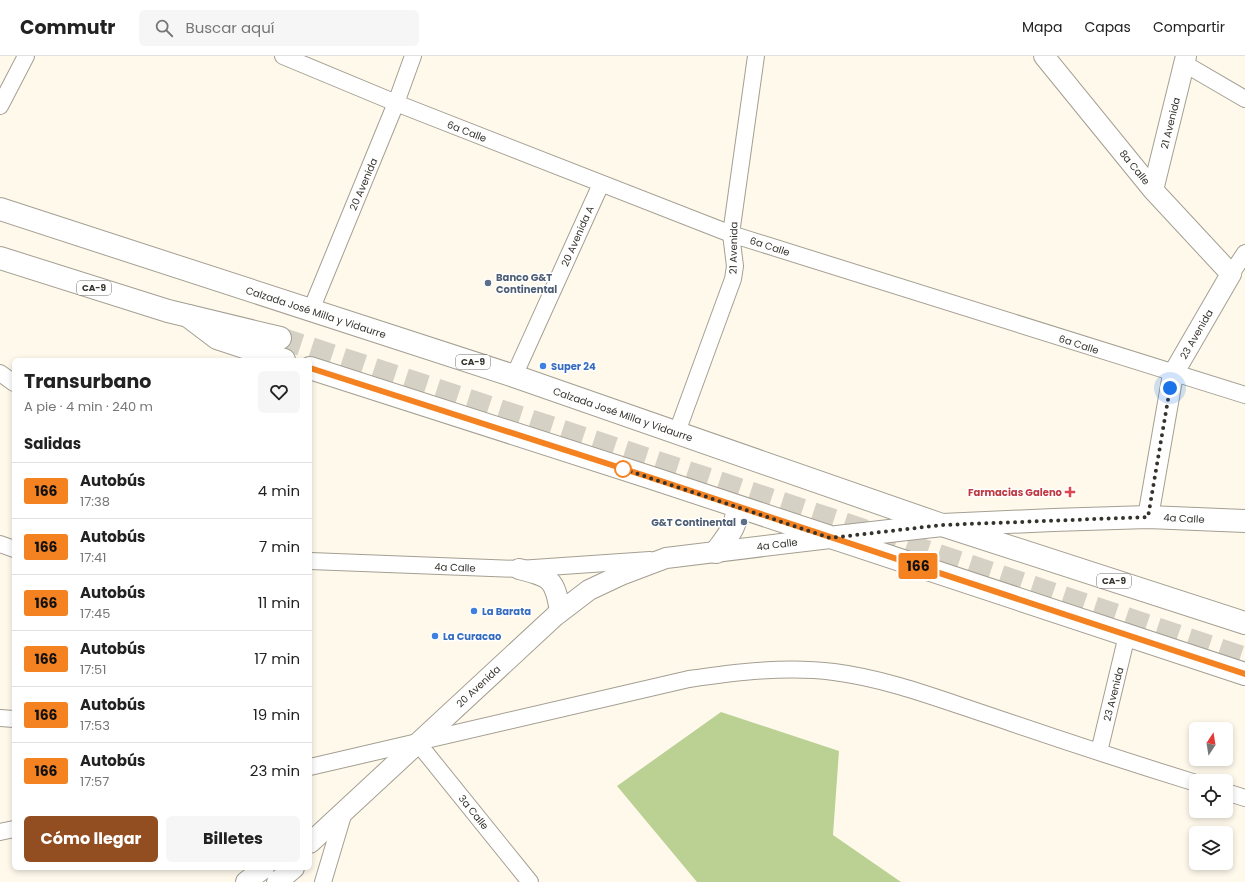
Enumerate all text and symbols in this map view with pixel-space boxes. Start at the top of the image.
search box [139,10,419,46]
text: Commutr [20,14,115,41]
icon: search [153,17,175,39]
text: Buscar aquí [185,17,275,38]
text: Mapa [1022,17,1062,37]
text: Capas [1084,17,1131,37]
text: Compartir [1153,17,1225,37]
street label: 21 Avenida [1157,96,1184,150]
street label: 6a Calle [445,117,489,146]
street label: 8a Calle [1116,147,1153,188]
street label: 20 Avenida [346,156,381,213]
street label: 20 Avenida A [557,203,598,269]
street label: 21 Avenida [726,222,741,274]
street label: 6a Calle [748,233,792,260]
place label: Banco G&T Continental [496,270,557,297]
marker: Banco G&T Continental [483,278,493,288]
road number: CA-9 [77,281,111,295]
street label: Calzada José Milla y Vidaurre [244,283,388,342]
street label: 23 Avenida [1176,307,1217,362]
street label: 6a Calle [1057,331,1101,358]
road number: CA-9 [456,355,490,369]
place label: Super 24 [551,359,596,374]
marker: Super 24 [538,361,548,371]
text: Transurbano [24,368,151,395]
button: heart [258,371,300,413]
your location [1160,378,1180,398]
street label: Calzada José Milla y Vidaurre [551,383,695,445]
text: A pie · 4 min · 240 m [24,397,153,416]
text: Salidas [24,433,81,454]
unlabelled marker [614,460,632,478]
text: Autobús [80,470,145,491]
text: 4 min [258,480,300,501]
text: 166 [34,481,58,501]
place label: Farmacias Galeno [968,485,1063,500]
marker: Farmacias Galeno [1065,487,1075,497]
text: 17:38 [80,492,110,511]
street label: 4a Calle [1163,510,1205,527]
place label: G&T Continental [651,515,736,530]
marker: G&T Continental [739,517,749,527]
text: Autobús [80,526,145,547]
street label: 4a Calle [756,535,798,554]
text: 7 min [259,536,300,557]
text: 166 [34,537,58,557]
text: 17:41 [80,548,106,567]
line badge: 166 [895,553,941,579]
text: 166 [906,556,930,576]
street label: 4a Calle [434,559,476,576]
road number: CA-9 [1097,574,1131,588]
text: Autobús [80,582,145,603]
text: 11 min [258,592,300,613]
text: 166 [34,593,58,613]
text: 17:45 [80,604,110,623]
place label: La Barata [482,604,531,619]
marker: La Barata [469,606,479,616]
place label: La Curacao [443,629,502,644]
marker: La Curacao [430,631,440,641]
text: Autobús [80,638,145,659]
text: 17 min [254,648,300,669]
text: 166 [34,649,58,669]
text: 17:51 [80,660,106,679]
street label: 20 Avenida [453,662,504,711]
street label: 23 Avenida [1100,666,1127,723]
text: Autobús [80,694,145,715]
text: 19 min [253,704,300,725]
text: 166 [34,705,58,725]
text: 17:53 [80,716,110,735]
north arrow [1189,722,1233,766]
map controls [1189,722,1233,870]
text: Autobús [80,750,145,771]
text: 23 min [250,760,300,781]
text: 166 [34,761,58,781]
text: 17:57 [80,772,109,791]
button: locate [1189,774,1233,818]
street label: 3a Calle [455,792,492,833]
button: Cómo llegar [24,816,158,862]
button: Billetes [166,816,300,862]
button: layers [1189,826,1233,870]

